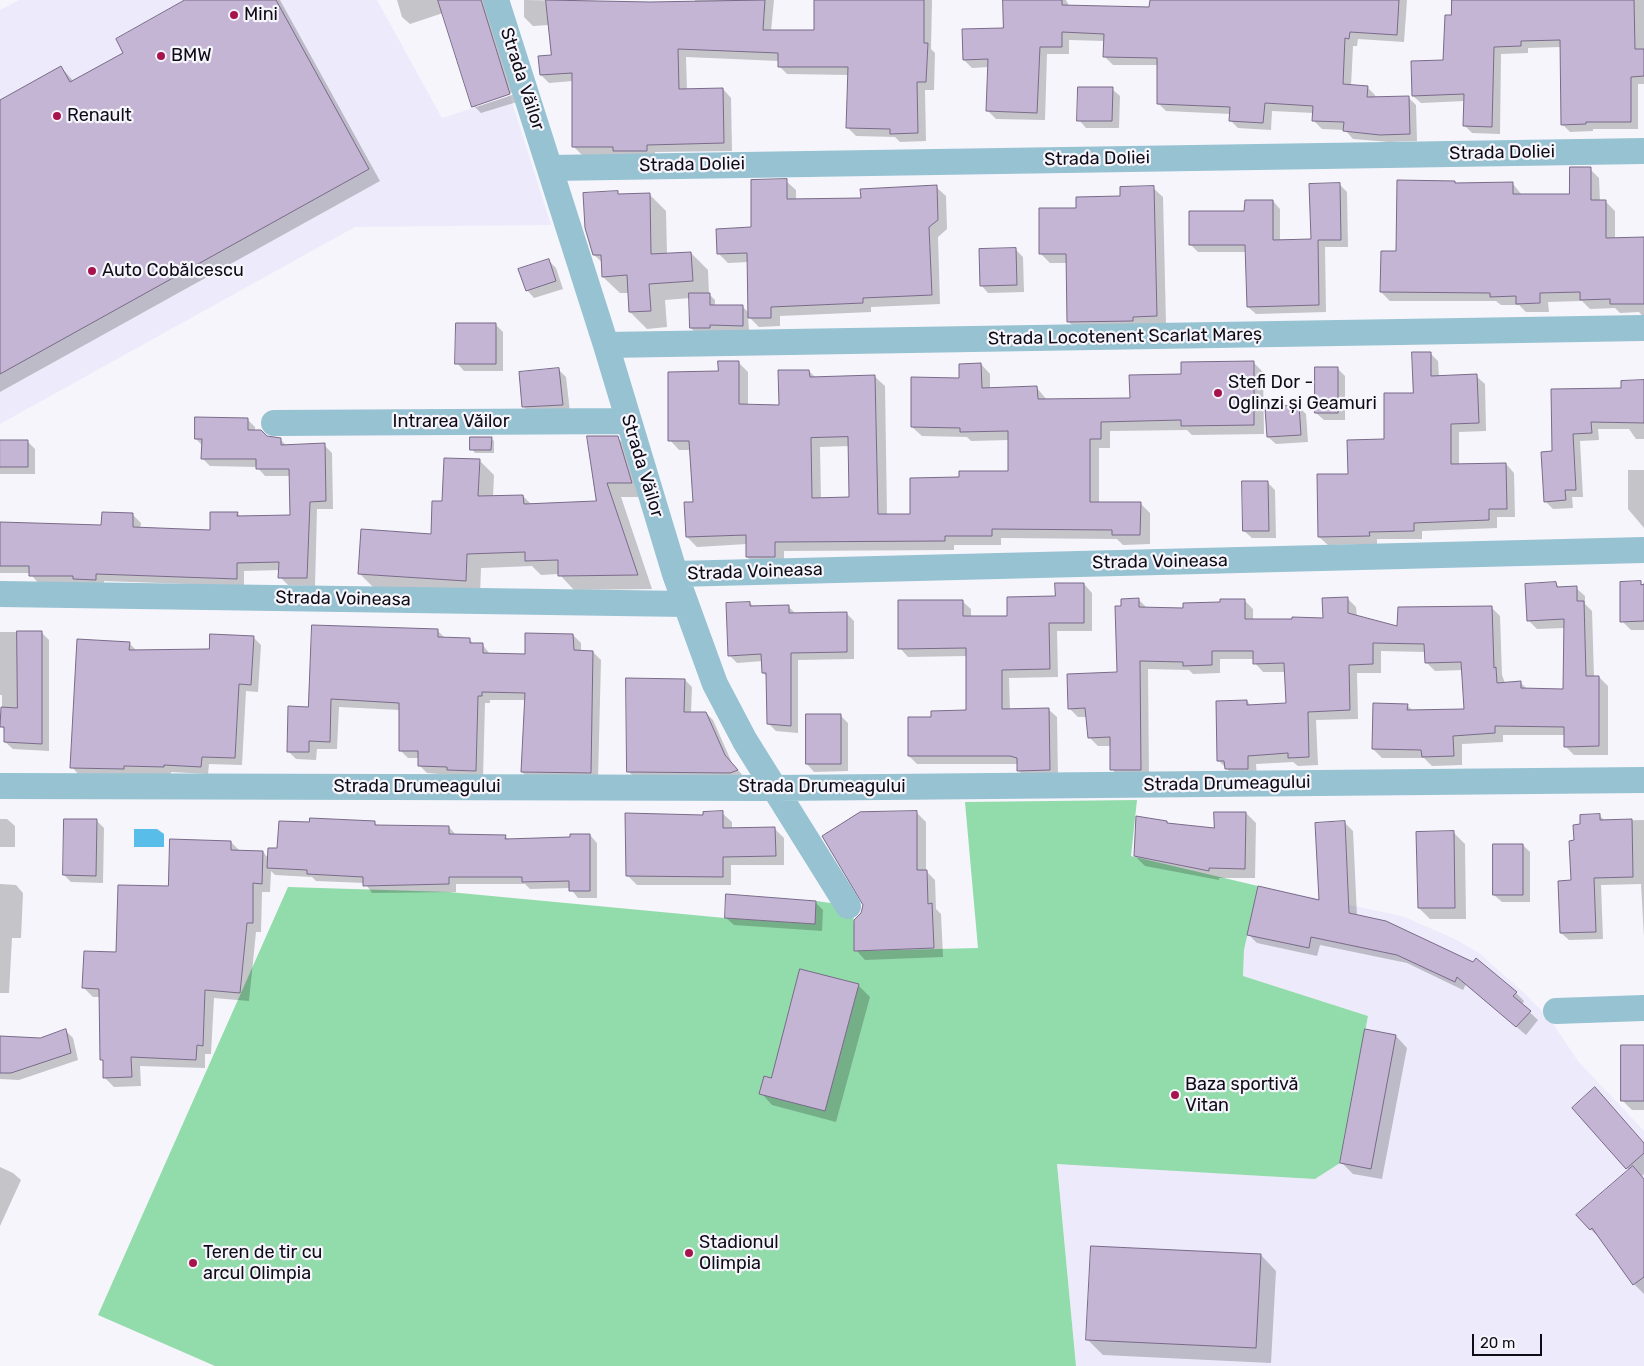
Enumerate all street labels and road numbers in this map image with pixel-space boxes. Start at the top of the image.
street label: Strada Văilor [495,25,549,133]
street label: Strada Doliei [1449,141,1555,165]
street label: Strada Doliei [1044,147,1150,171]
street label: Strada Doliei [639,153,745,177]
street label: Strada Locotenent Scarlat Mareș [988,324,1262,350]
street label: Intrarea Văilor [392,411,510,433]
street label: Strada Văilor [616,412,668,520]
street label: Strada Voineasa [1092,550,1228,574]
street label: Strada Voineasa [687,559,823,585]
street label: Strada Voineasa [275,587,411,611]
street label: Strada Drumeagului [1143,772,1311,796]
street label: Strada Drumeagului [333,776,501,798]
street label: Strada Drumeagului [738,776,906,798]

